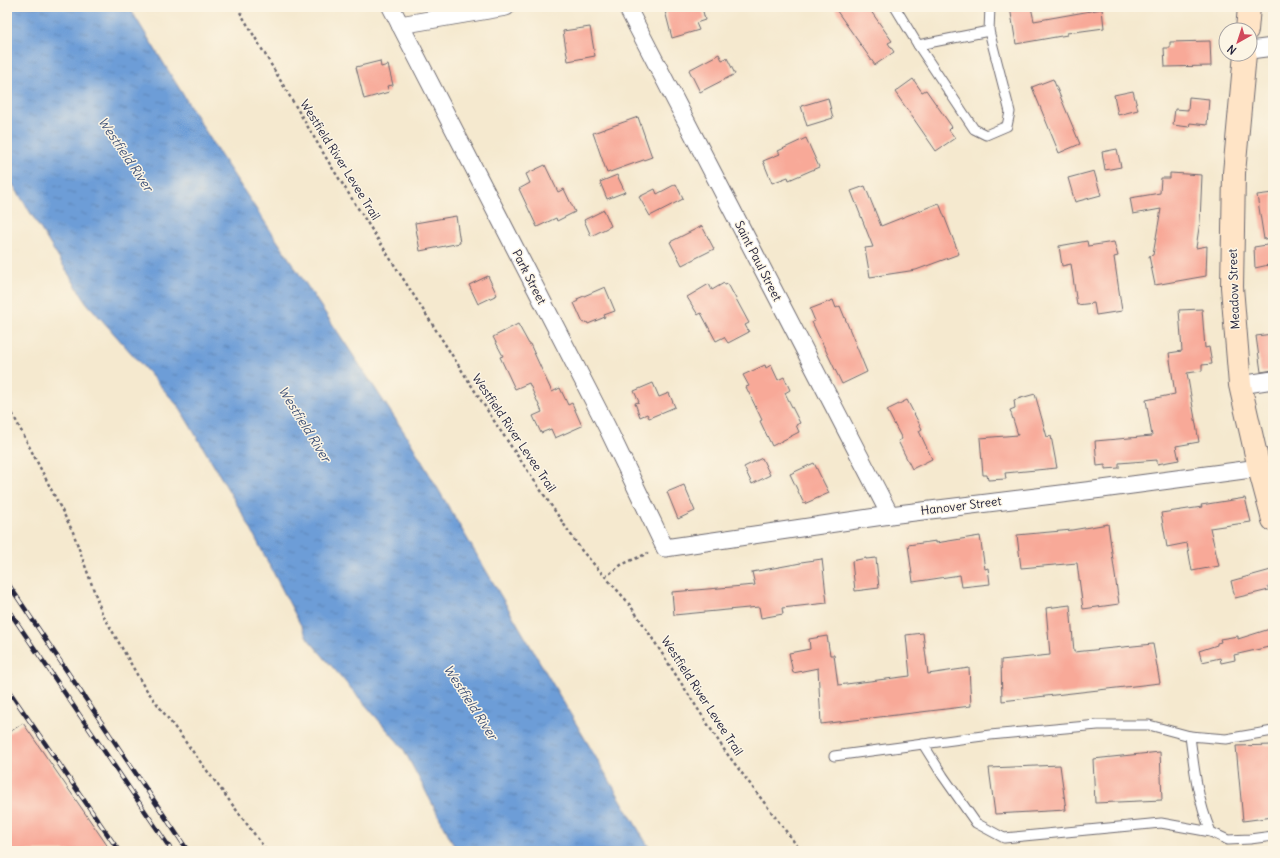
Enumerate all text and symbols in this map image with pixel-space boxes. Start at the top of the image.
north arrow [1218,22,1258,62]
text: N [1224,42,1239,58]
street label: Westfield River Levee Trail [297,97,384,223]
water label: Westfield River [94,114,158,196]
street label: Saint Paul Street [732,218,785,303]
street label: Park Street [509,247,550,307]
street label: Meadow Street [1225,248,1242,330]
street label: Westfield River Levee Trail [469,371,560,495]
water label: Westfield River [275,383,336,467]
street label: Hanover Street [920,493,1002,518]
street label: Westfield River Levee Trail [658,633,747,758]
water label: Westfield River [440,661,502,744]

